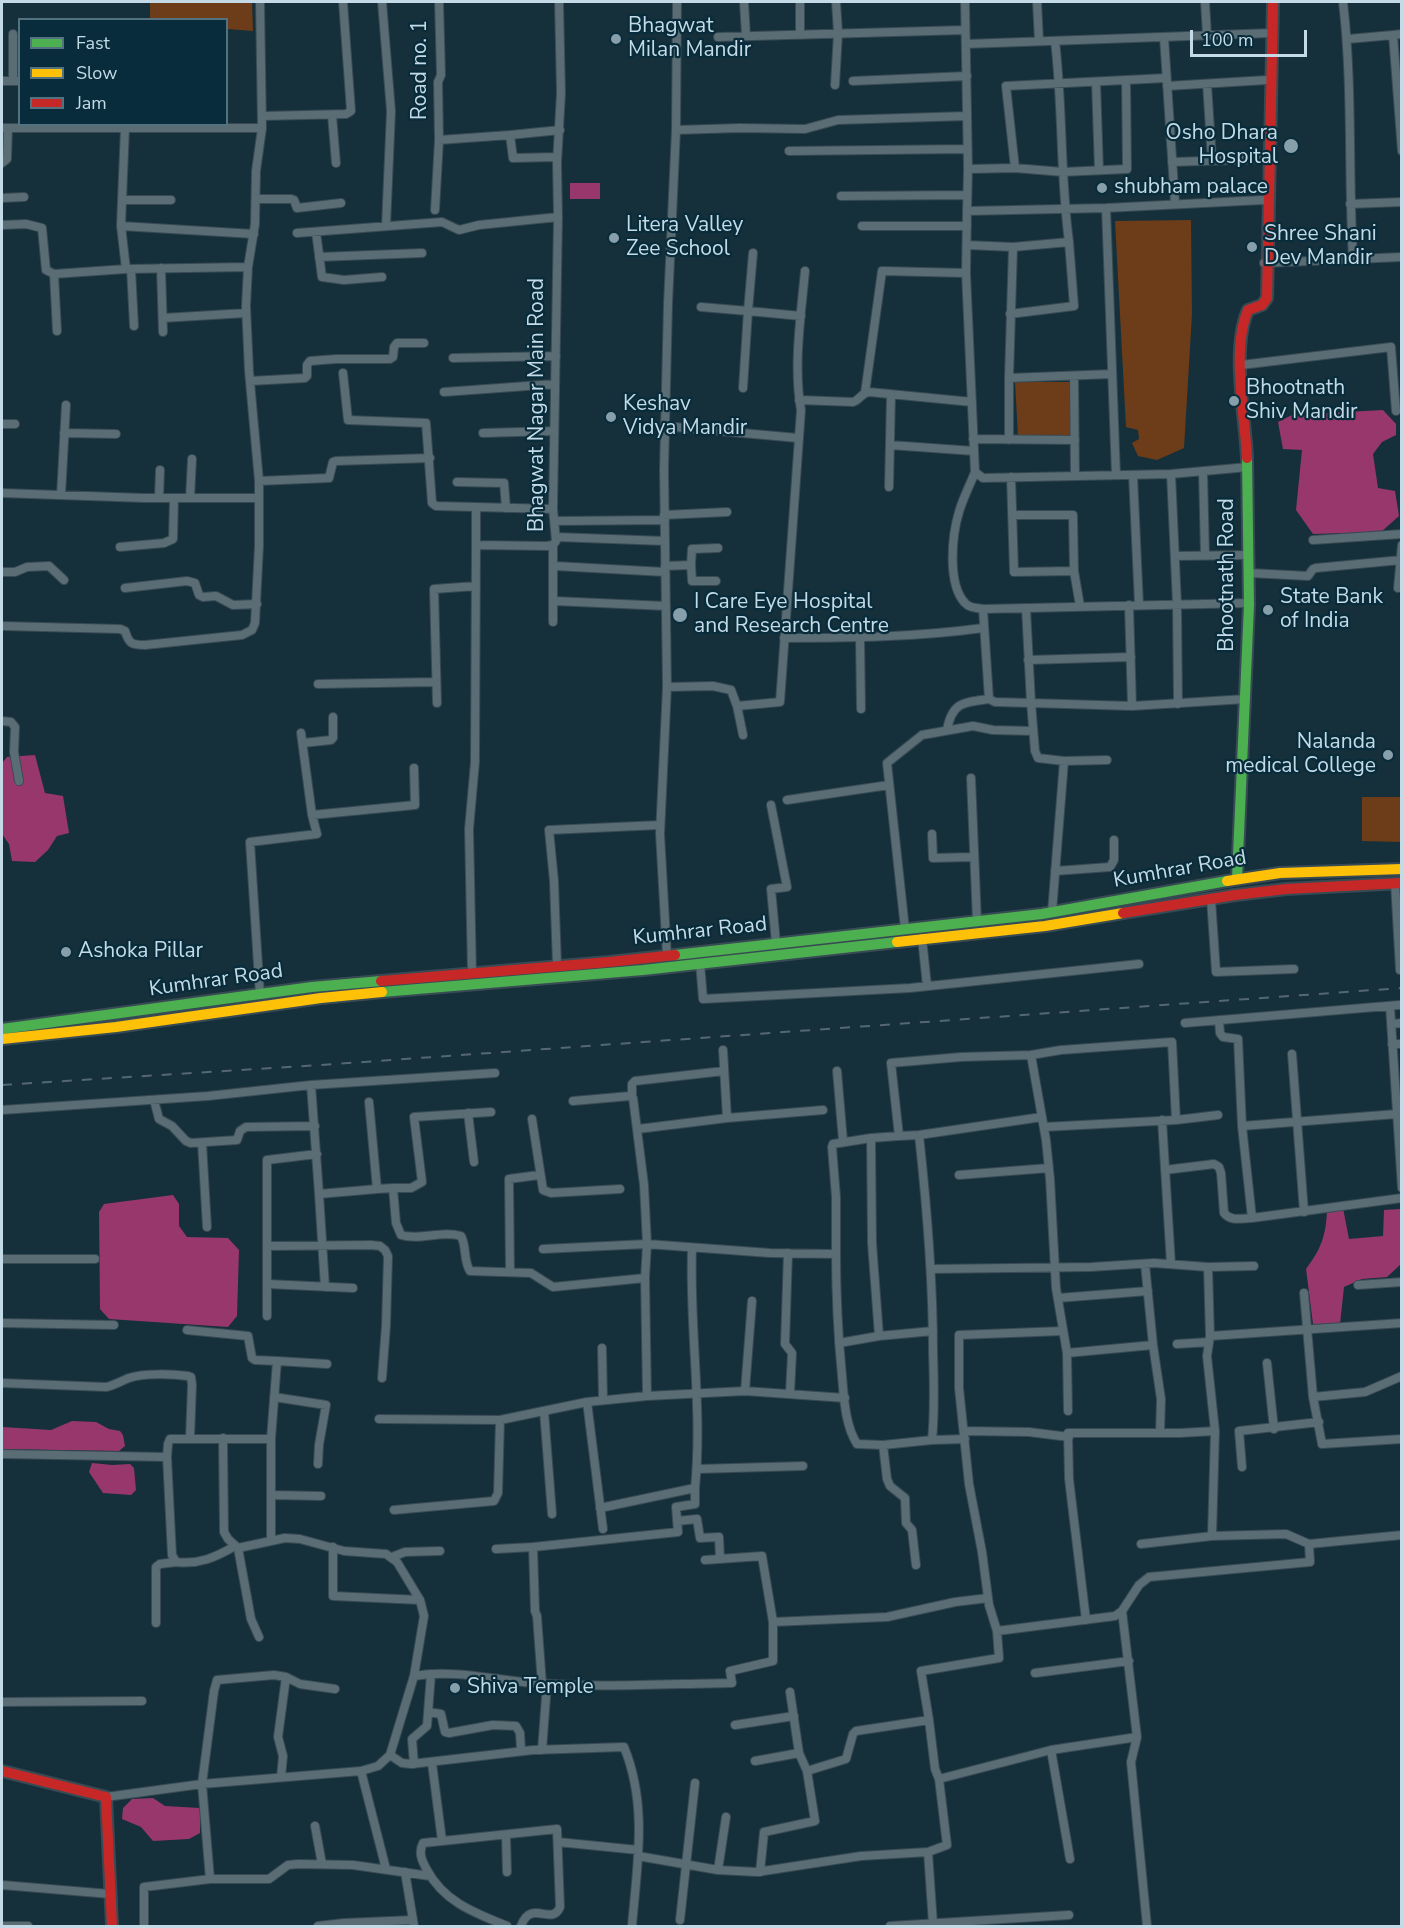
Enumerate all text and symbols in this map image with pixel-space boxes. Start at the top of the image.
place label: Bhagwat Milan Mandir [628,14,751,64]
legend [18,18,228,126]
scale bar [1193,18,1310,56]
street label: Road no. 1 [408,20,434,120]
text: 100 m [1201,28,1253,52]
text: Fast [76,31,110,55]
marker: Bhagwat Milan Mandir [609,32,623,46]
text: Slow [76,61,117,85]
text: Jam [76,91,107,115]
place label: Osho Dhara Hospital [1166,121,1278,171]
marker: Osho Dhara Hospital [1282,137,1300,155]
place label: shubham palace [1114,175,1268,201]
marker: shubham palace [1095,181,1109,195]
place label: Litera Valley Zee School [626,213,743,263]
place label: Shree Shani Dev Mandir [1264,222,1377,272]
marker: Litera Valley Zee School [607,231,621,245]
marker: Shree Shani Dev Mandir [1245,240,1259,254]
street label: Bhagwat Nagar Main Road [525,278,551,532]
place label: Bhootnath Shiv Mandir [1246,376,1358,426]
place label: Keshav Vidya Mandir [623,392,747,442]
marker: Bhootnath Shiv Mandir [1227,394,1241,408]
marker: Keshav Vidya Mandir [604,410,618,424]
street label: Bhootnath Road [1215,498,1241,652]
place label: State Bank of India [1280,585,1383,635]
place label: I Care Eye Hospital and Research Centre [694,590,889,640]
marker: State Bank of India [1261,603,1275,617]
marker: I Care Eye Hospital and Research Centre [671,606,689,624]
place label: Nalanda medical College [1225,730,1376,780]
marker: Nalanda medical College [1381,748,1395,762]
street label: Kumhrar Road [1111,846,1249,894]
street label: Kumhrar Road [632,912,768,952]
place label: Ashoka Pillar [78,939,203,965]
marker: Ashoka Pillar [59,945,73,959]
street label: Kumhrar Road [147,959,285,1003]
place label: Shiva Temple [467,1675,594,1701]
marker: Shiva Temple [448,1681,462,1695]

